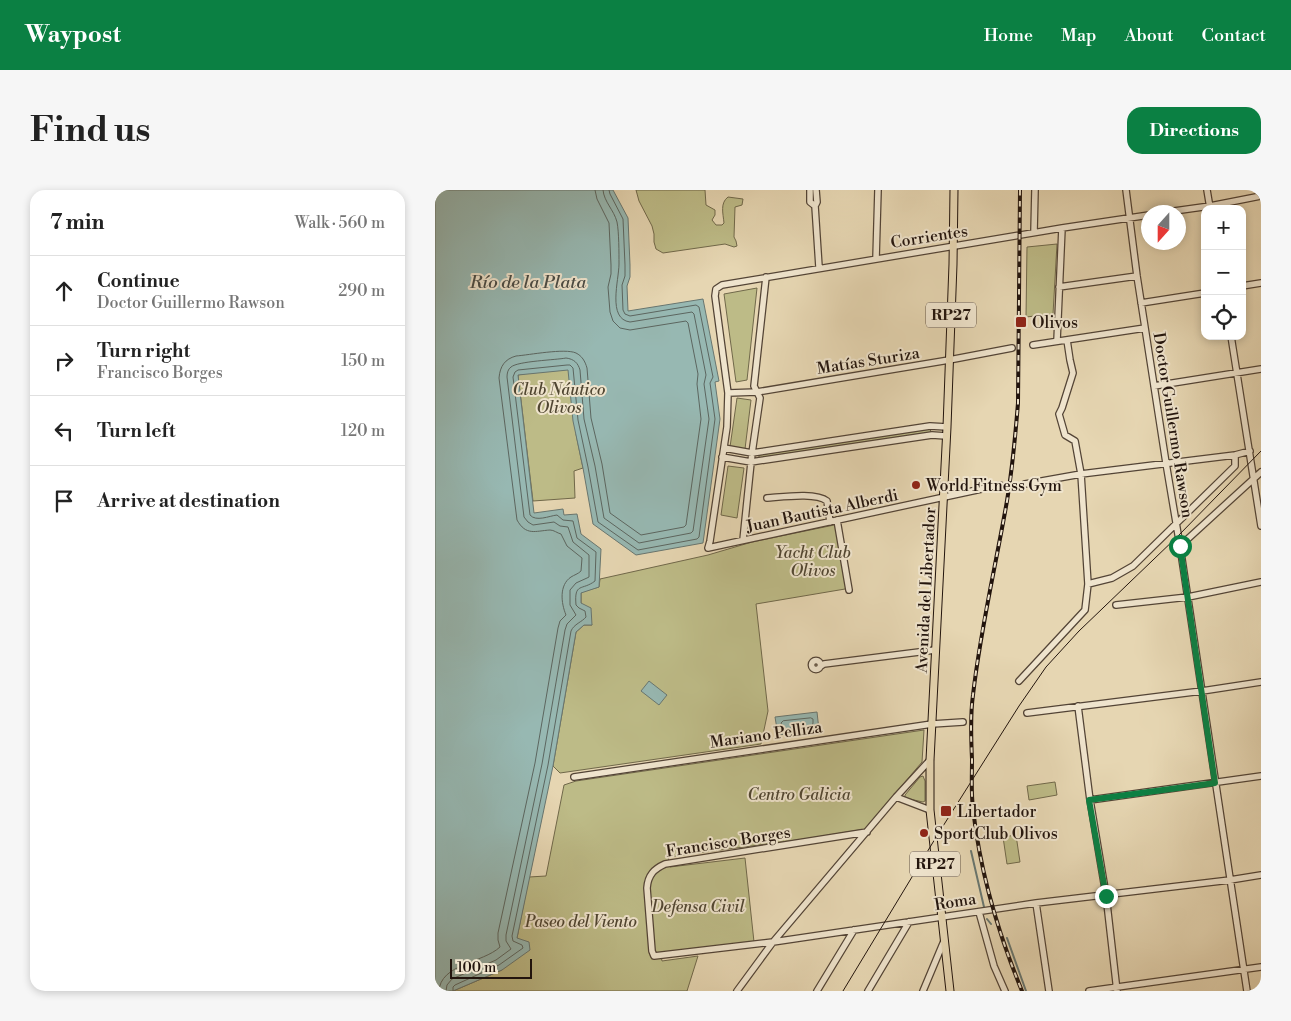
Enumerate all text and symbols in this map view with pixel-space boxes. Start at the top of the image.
text: Waypost [25,20,121,50]
text: Home [984,24,1033,47]
text: Map [1061,24,1097,47]
text: About [1125,24,1174,47]
text: Contact [1202,24,1266,47]
button: Directions [1127,107,1261,154]
text: Find us [30,109,150,152]
north arrow [1141,205,1186,250]
map controls [1201,205,1246,340]
button: + [1201,205,1246,250]
text: 7 min [50,210,104,236]
text: Walk · 560 m [295,213,385,233]
street label: Corrientes [889,221,969,253]
button: − [1201,250,1246,295]
text: Continue [97,269,180,293]
water label: Río de la Plata [469,271,587,294]
icon: ahead [50,277,78,305]
text: 290 m [338,281,385,301]
text: Doctor Guillermo Rawson [97,293,285,313]
button: locate [1201,295,1246,340]
road number: RP27 [926,302,976,328]
place label: Olivos [1032,313,1078,333]
marker: Olivos [1014,315,1028,329]
street label: Doctor Guillermo Rawson [1148,331,1198,520]
text: Turn right [97,339,190,363]
street label: Matías Sturiza [815,343,922,379]
icon: right [50,347,78,375]
text: 150 m [341,351,385,371]
text: Francisco Borges [97,363,223,383]
park label: Club Náutico Olivos [512,380,606,418]
icon: left [50,417,78,445]
text: Turn left [97,419,176,443]
text: 120 m [341,421,385,441]
place label: World Fitness Gym [925,476,1062,496]
marker: World Fitness Gym [910,479,922,491]
street label: Juan Bautista Alberdi [743,485,900,537]
icon: arrive [50,487,78,515]
text: Arrive at destination [97,489,280,513]
street label: Avenida del Libertador [912,507,940,674]
route start [1169,535,1192,558]
park label: Yacht Club Olivos [775,543,851,581]
street label: Mariano Pelliza [709,717,824,753]
park label: Centro Galicia [747,785,851,805]
place label: Libertador [957,802,1037,822]
marker: Libertador [939,804,953,818]
street label: Francisco Borges [664,822,792,862]
place label: SportClub Olivos [934,824,1058,844]
marker: SportClub Olivos [918,827,930,839]
road number: RP27 [910,852,960,876]
route end [1095,885,1118,908]
street label: Roma [933,889,978,915]
park label: Defensa Civil [650,897,745,917]
park label: Paseo del Viento [524,912,637,932]
scale bar [450,956,533,979]
text: 100 m [457,959,496,977]

